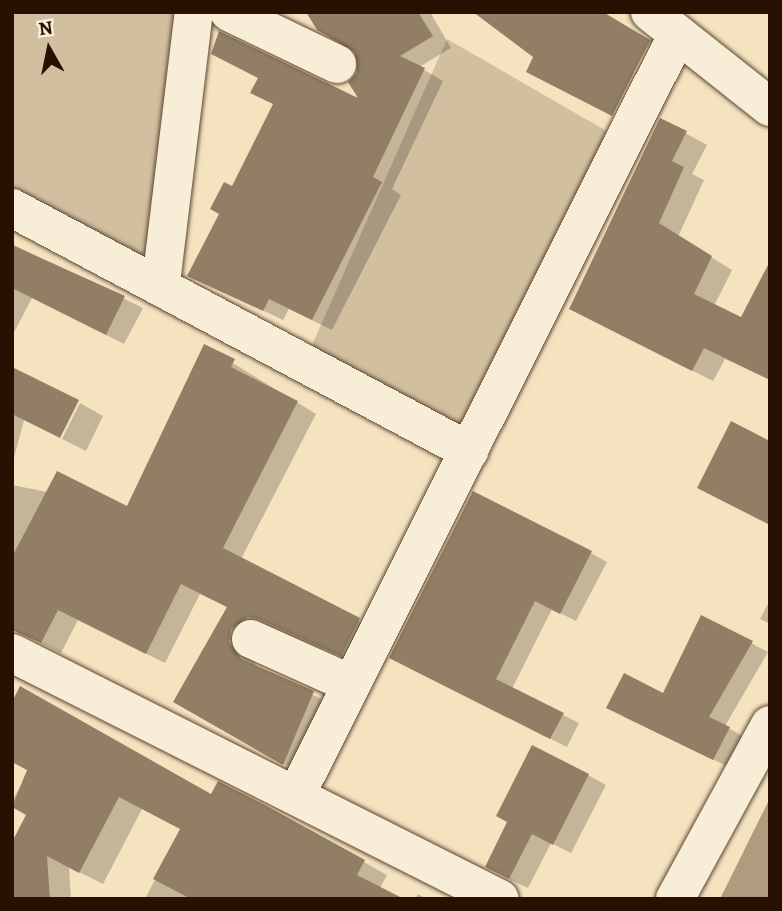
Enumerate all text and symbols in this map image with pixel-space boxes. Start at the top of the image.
north arrow [14,14,84,84]
text: N [37,14,55,42]

